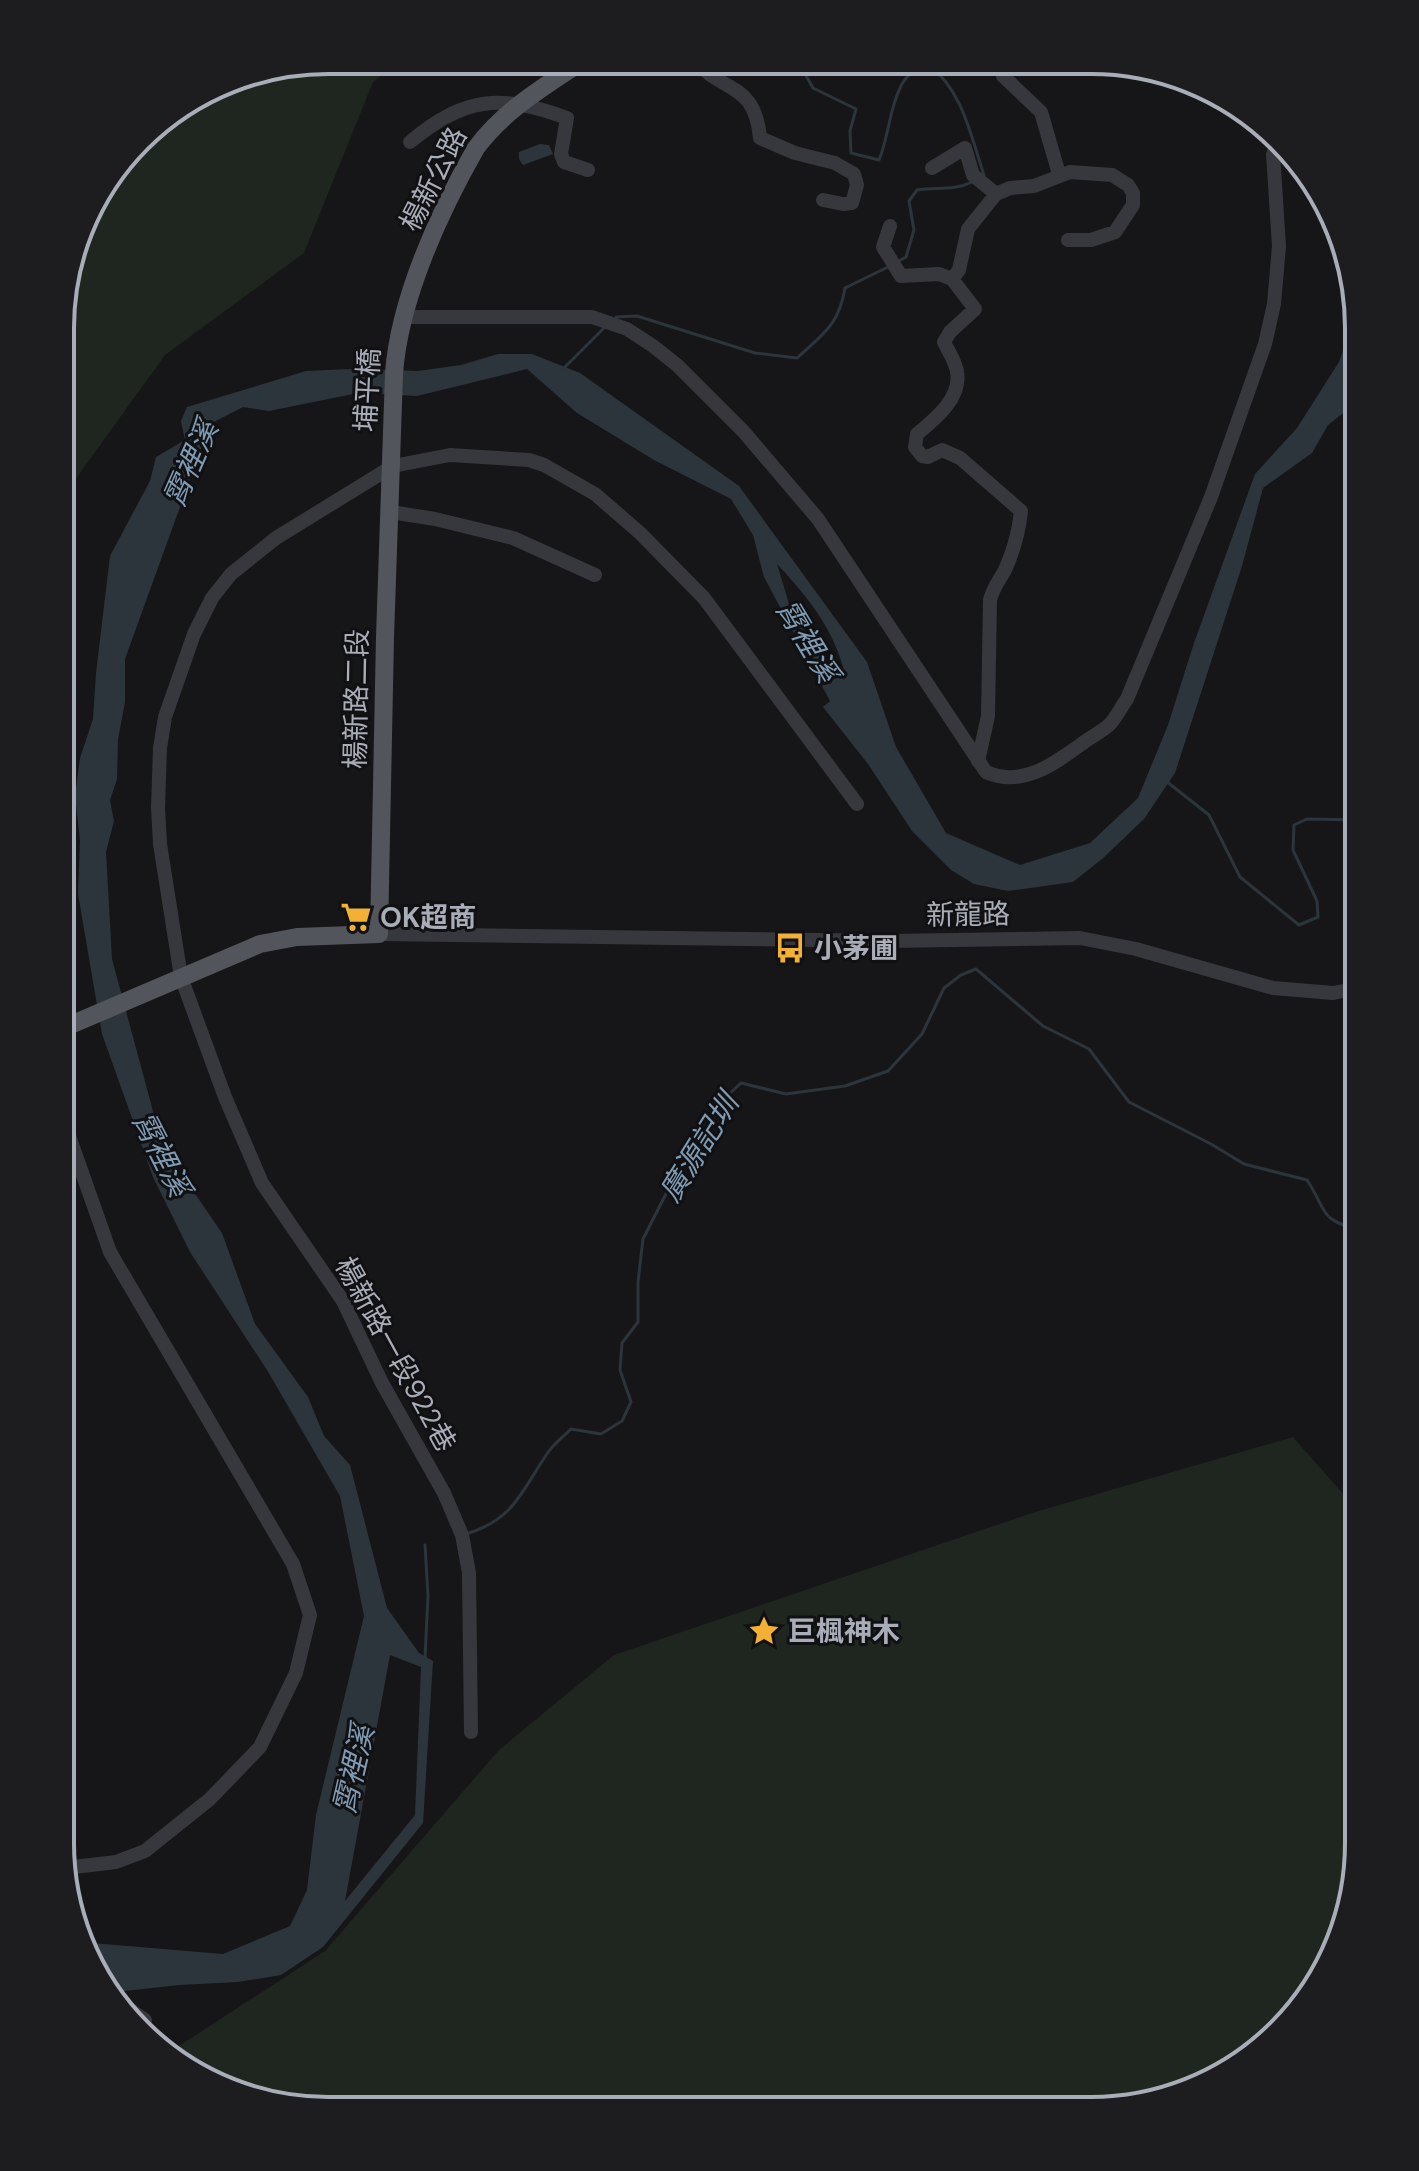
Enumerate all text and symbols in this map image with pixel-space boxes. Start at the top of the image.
street label: 楊新公路 [392,121,475,238]
street label: 埔平橋 [347,347,388,433]
water label: 霄裡溪 [154,411,228,513]
water label: 霄裡溪 [768,592,849,693]
street label: 楊新路二段 [337,629,376,769]
street label: 新龍路 [926,895,1010,934]
place label: OK超商 [380,899,476,936]
supermarket icon: OK超商 [339,900,373,934]
place label: 小茅圃 [814,930,898,967]
bus stop icon: 小茅圃 [773,931,807,965]
water label: 廣源記圳 [650,1083,749,1209]
water label: 霄裡溪 [124,1105,201,1206]
street label: 楊新路一段922巷 [327,1250,464,1458]
place label: 巨楓神木 [788,1613,900,1650]
place icon: 巨楓神木 [747,1614,781,1648]
water label: 霄裡溪 [324,1718,384,1818]

